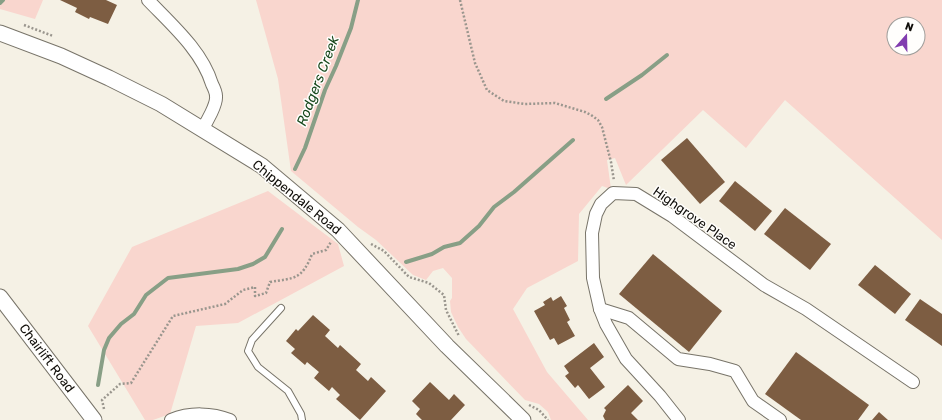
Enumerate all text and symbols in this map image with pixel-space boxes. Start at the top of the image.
north arrow [886,16,926,56]
text: N [903,20,915,35]
water label: Rodgers Creek [293,33,343,128]
street label: Chippendale Road [250,157,344,237]
street label: Highgrove Place [650,184,740,253]
street label: Chairlift Road [16,321,78,395]

